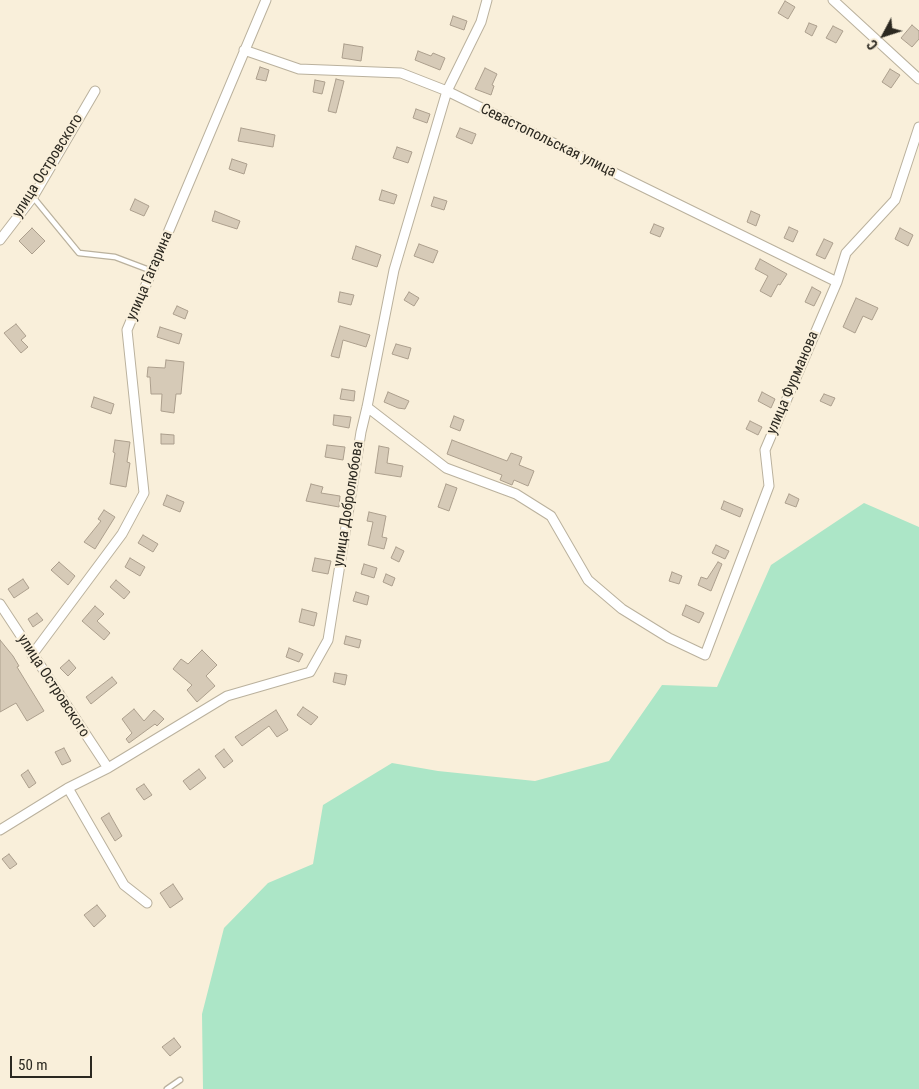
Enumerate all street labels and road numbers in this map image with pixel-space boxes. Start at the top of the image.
street label: Севастопольская улица [477,100,619,182]
street label: улица Островского [9,111,87,221]
street label: улица Гагарина [123,229,177,323]
street label: улица Фурманова [763,329,823,437]
street label: улица Добролюбова [330,440,368,568]
street label: улица Островского [13,631,93,741]

